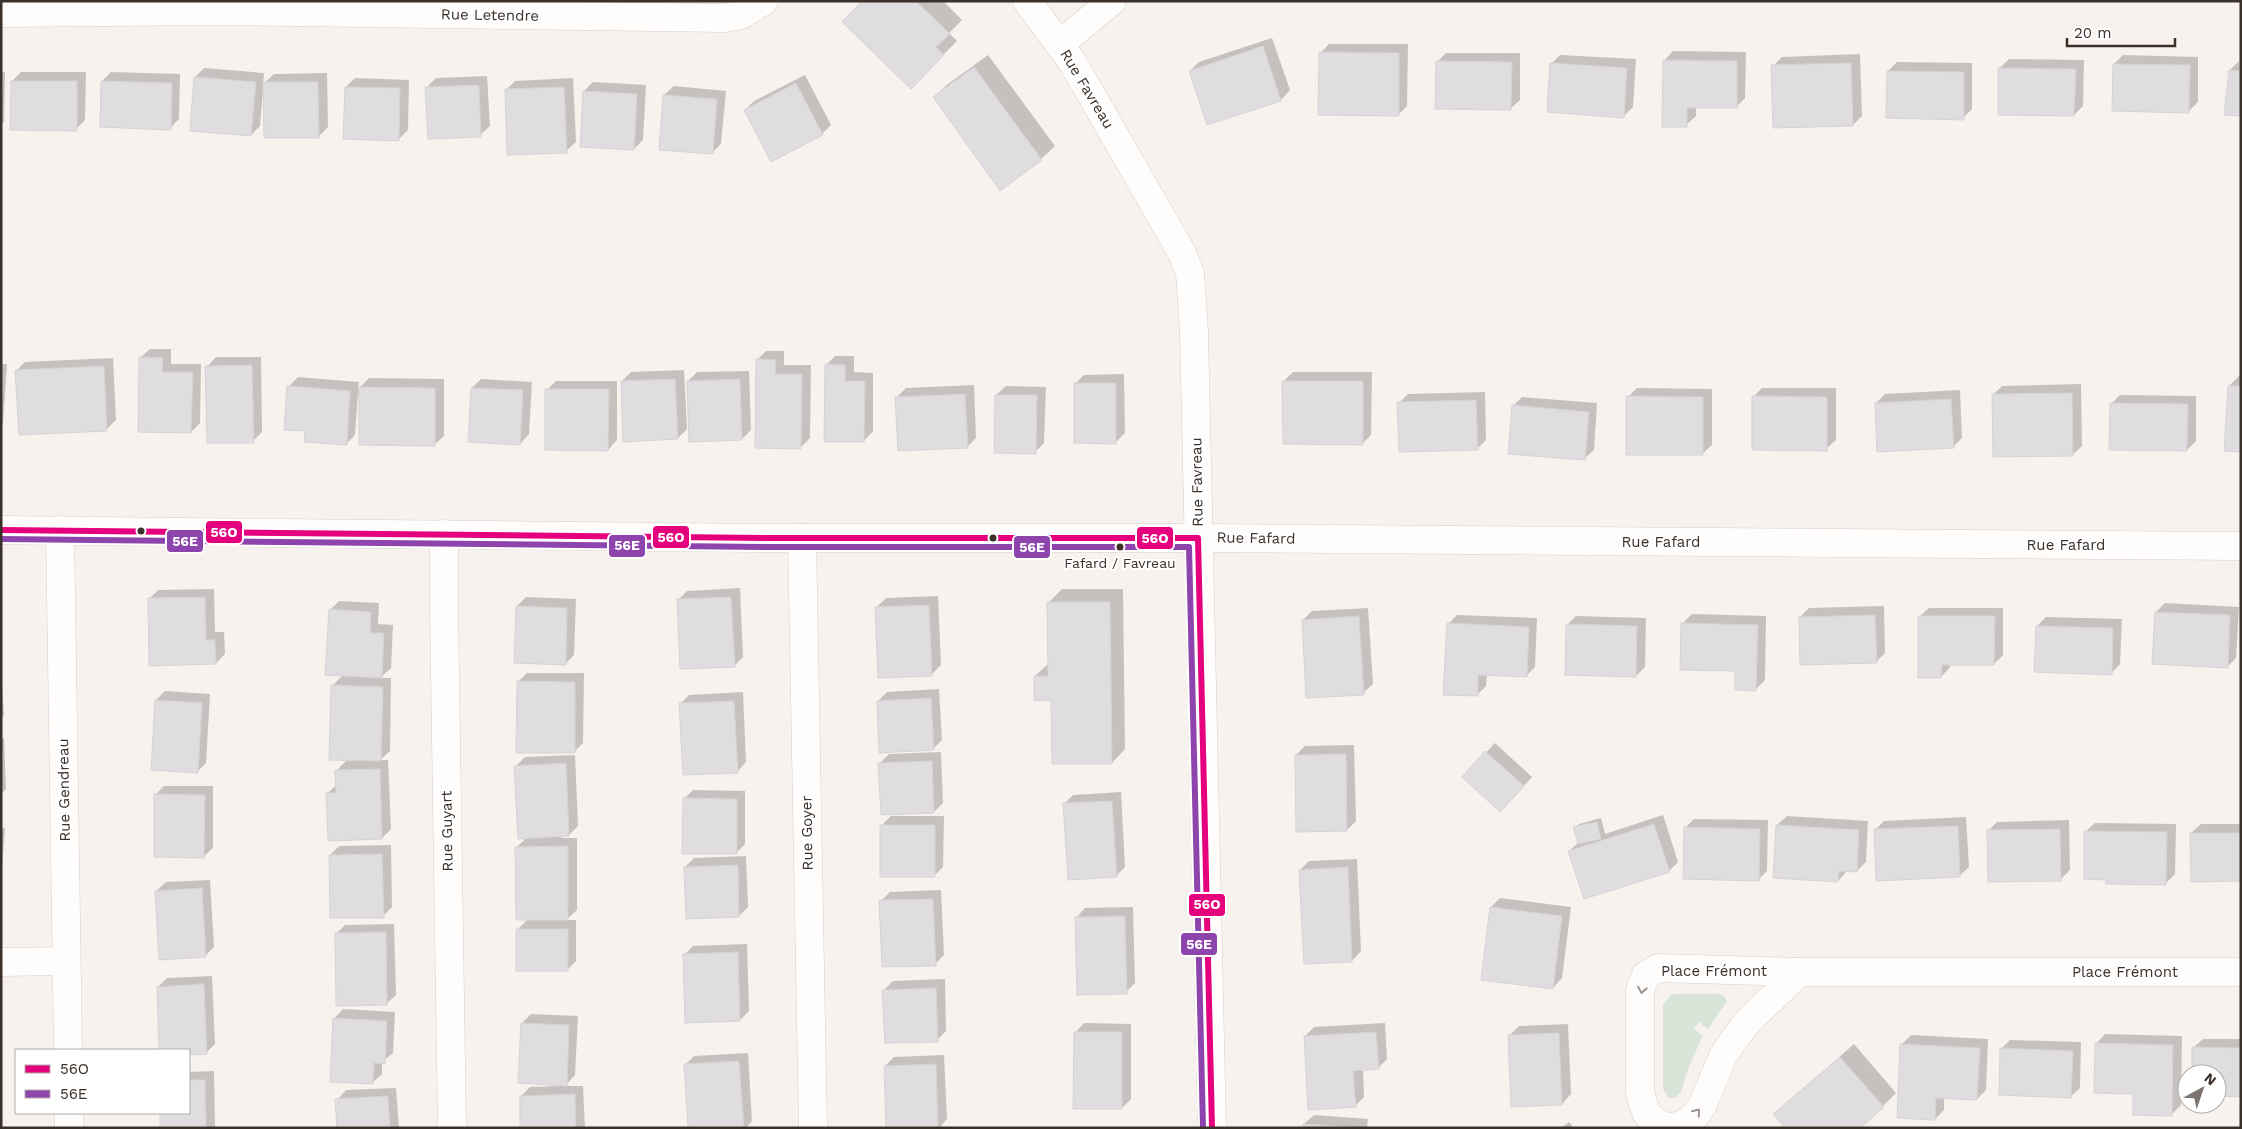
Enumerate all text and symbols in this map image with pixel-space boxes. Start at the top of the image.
street label: Rue Letendre [441,5,539,25]
scale bar [2067,15,2174,47]
text: 20 m [2074,24,2112,42]
street label: Rue Favreau [1056,46,1118,132]
street label: Rue Favreau [1187,437,1207,527]
line badge: 56O [205,520,243,544]
text: 56O [210,524,238,540]
line badge: 56O [652,525,690,549]
unlabelled marker [136,526,146,536]
line badge: 56O [1136,526,1174,550]
street label: Rue Fafard [1216,528,1296,548]
line badge: 56E [166,529,204,553]
text: 56O [657,529,685,545]
text: 56O [1141,530,1169,546]
text: 56E [172,533,198,549]
unlabelled marker [988,533,998,543]
street label: Rue Fafard [1622,533,1700,551]
line badge: 56E [608,534,646,558]
line badge: 56E [1013,535,1051,559]
street label: Rue Fafard [2027,536,2105,554]
text: 56E [614,537,640,553]
text: 56E [1019,539,1045,555]
marker: Fafard / Favreau [1115,542,1125,552]
place label: Fafard / Favreau [1064,555,1176,571]
street label: Rue Gendreau [54,738,74,842]
street label: Rue Guyart [437,790,457,872]
street label: Rue Goyer [797,795,817,871]
line badge: 56O [1188,893,1226,917]
text: 56O [1193,896,1221,912]
line badge: 56E [1180,932,1218,956]
text: 56E [1186,936,1212,952]
street label: Place Frémont [1661,962,1768,980]
street label: Place Frémont [2072,963,2179,981]
one-way arrow [1637,985,1647,994]
legend [15,1049,190,1114]
text: 56O [60,1060,89,1078]
north arrow [2177,1064,2227,1114]
text: N [2201,1070,2219,1089]
text: 56E [60,1085,87,1103]
one-way arrow [1691,1108,1700,1117]

